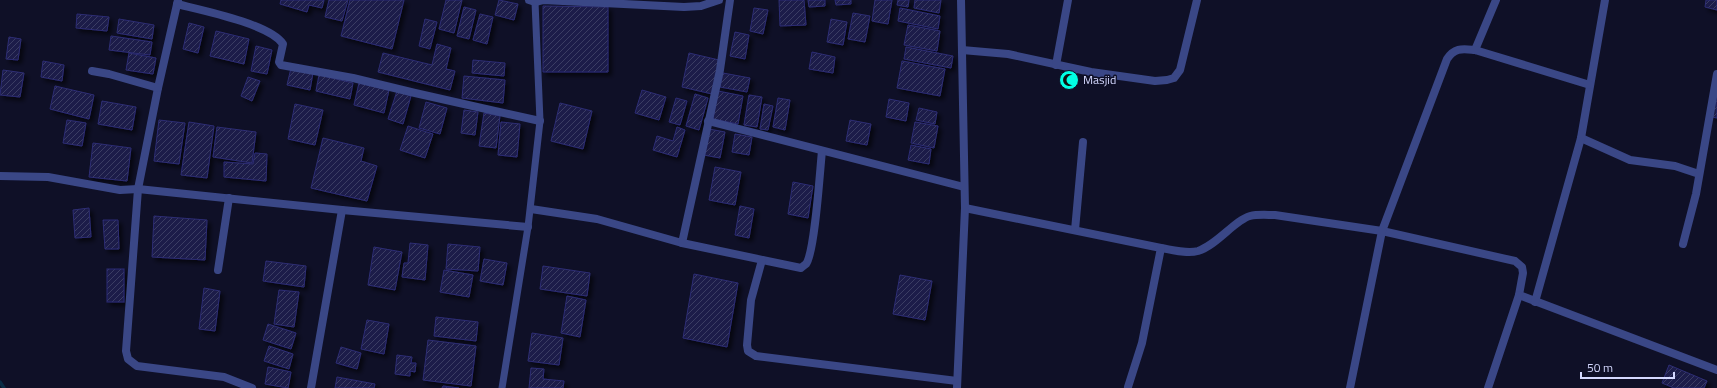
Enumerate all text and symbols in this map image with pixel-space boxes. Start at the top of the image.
mosque icon: Masjid [1058,69,1080,91]
place label: Masjid [1083,70,1116,89]
scale bar [1581,354,1674,380]
text: 50 m [1587,358,1613,377]

